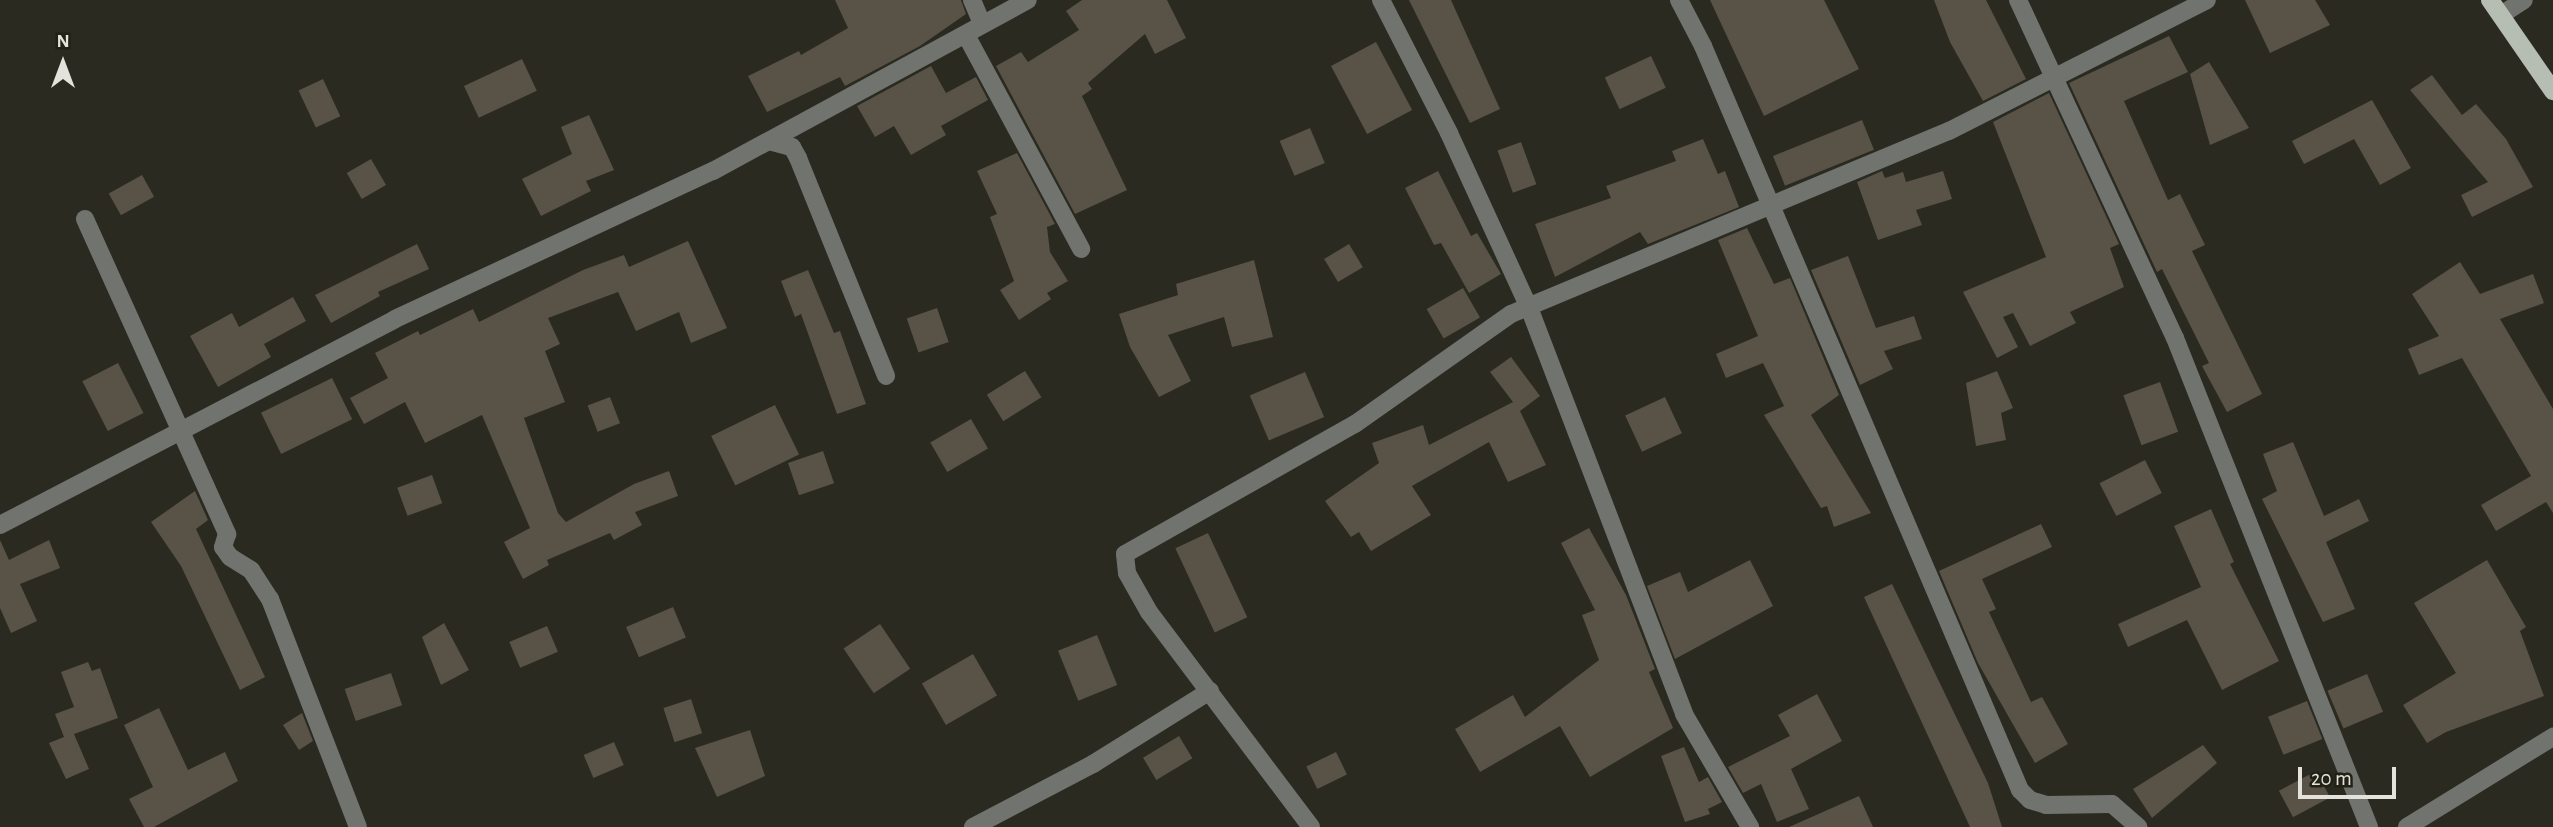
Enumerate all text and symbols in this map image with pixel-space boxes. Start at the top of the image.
north arrow [28,28,98,98]
text: N [56,32,70,51]
scale bar [2301,754,2399,798]
text: 20 m [2311,768,2352,789]

